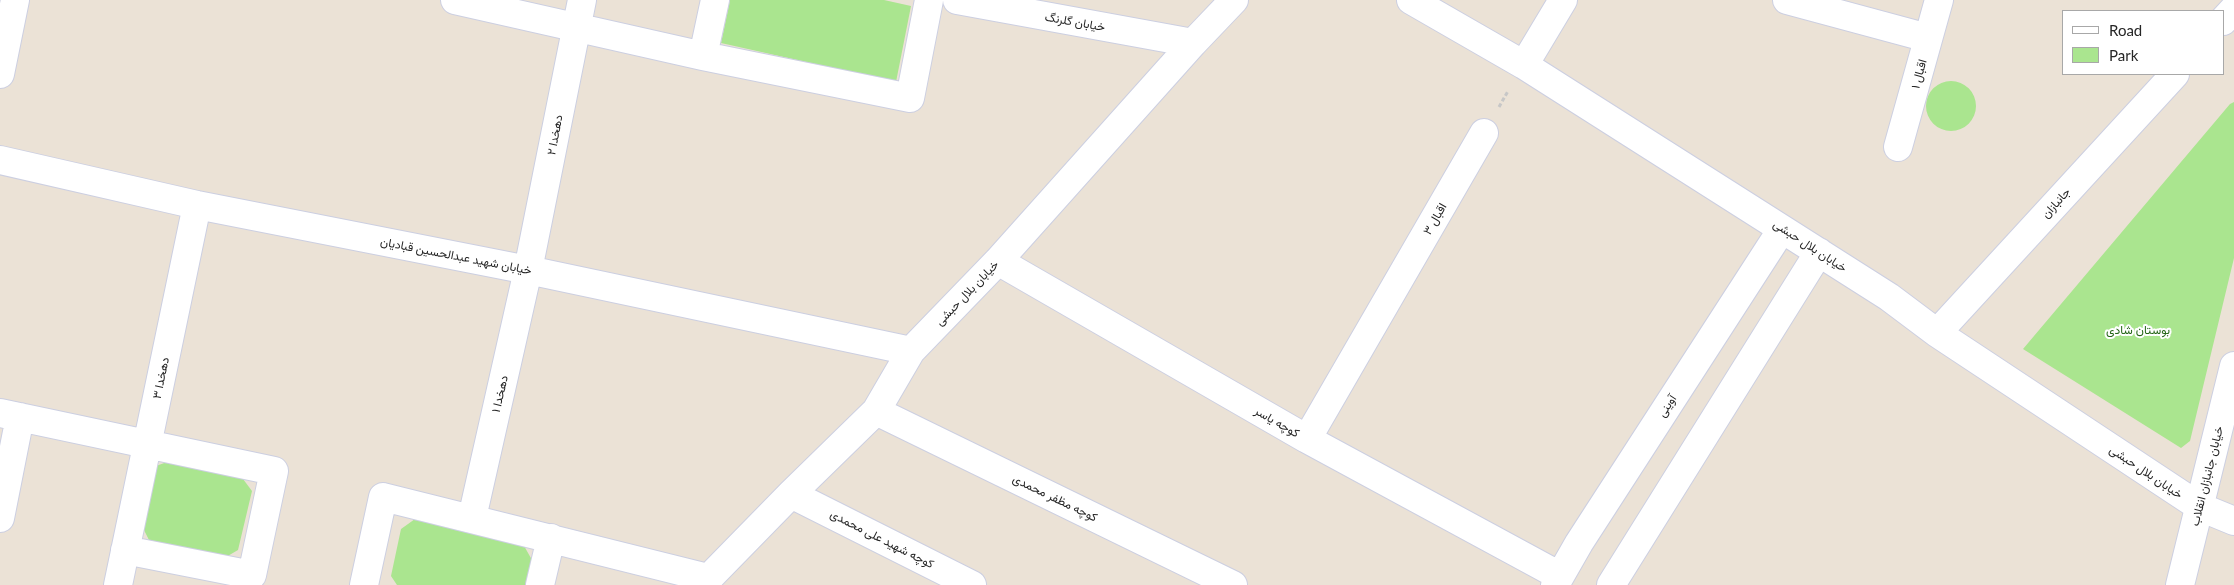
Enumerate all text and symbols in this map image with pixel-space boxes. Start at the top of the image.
street label: خیابان گلرنگ [1044,10,1106,34]
legend [2062,10,2224,75]
text: Road [2109,21,2142,39]
text: Park [2109,46,2138,64]
street label: اقبال ۱ [1908,58,1930,90]
street label: دهخدا ۲ [544,114,566,156]
street label: جانبازان [2039,185,2073,221]
street label: اقبال ۳ [1420,201,1450,237]
street label: خیابان بلال حبشی [1770,217,1850,275]
street label: خیابان شهید عبدالحسین قبادیان [379,234,533,278]
street label: خیابان بلال حبشی [932,257,1002,329]
park label: بوستان شادی [2106,323,2170,337]
street label: دهخدا ۳ [150,356,172,400]
street label: دهخدا ۱ [489,374,511,414]
street label: آوینی [1655,392,1679,420]
street label: کوچه یاسر [1252,404,1302,440]
street label: خیابان جانبازان انقلاب [2188,425,2226,527]
street label: خیابان بلال حبشی [2107,442,2185,502]
street label: کوچه مظفر محمدی [1010,471,1100,525]
street label: کوچه شهید علی محمدی [828,507,936,571]

